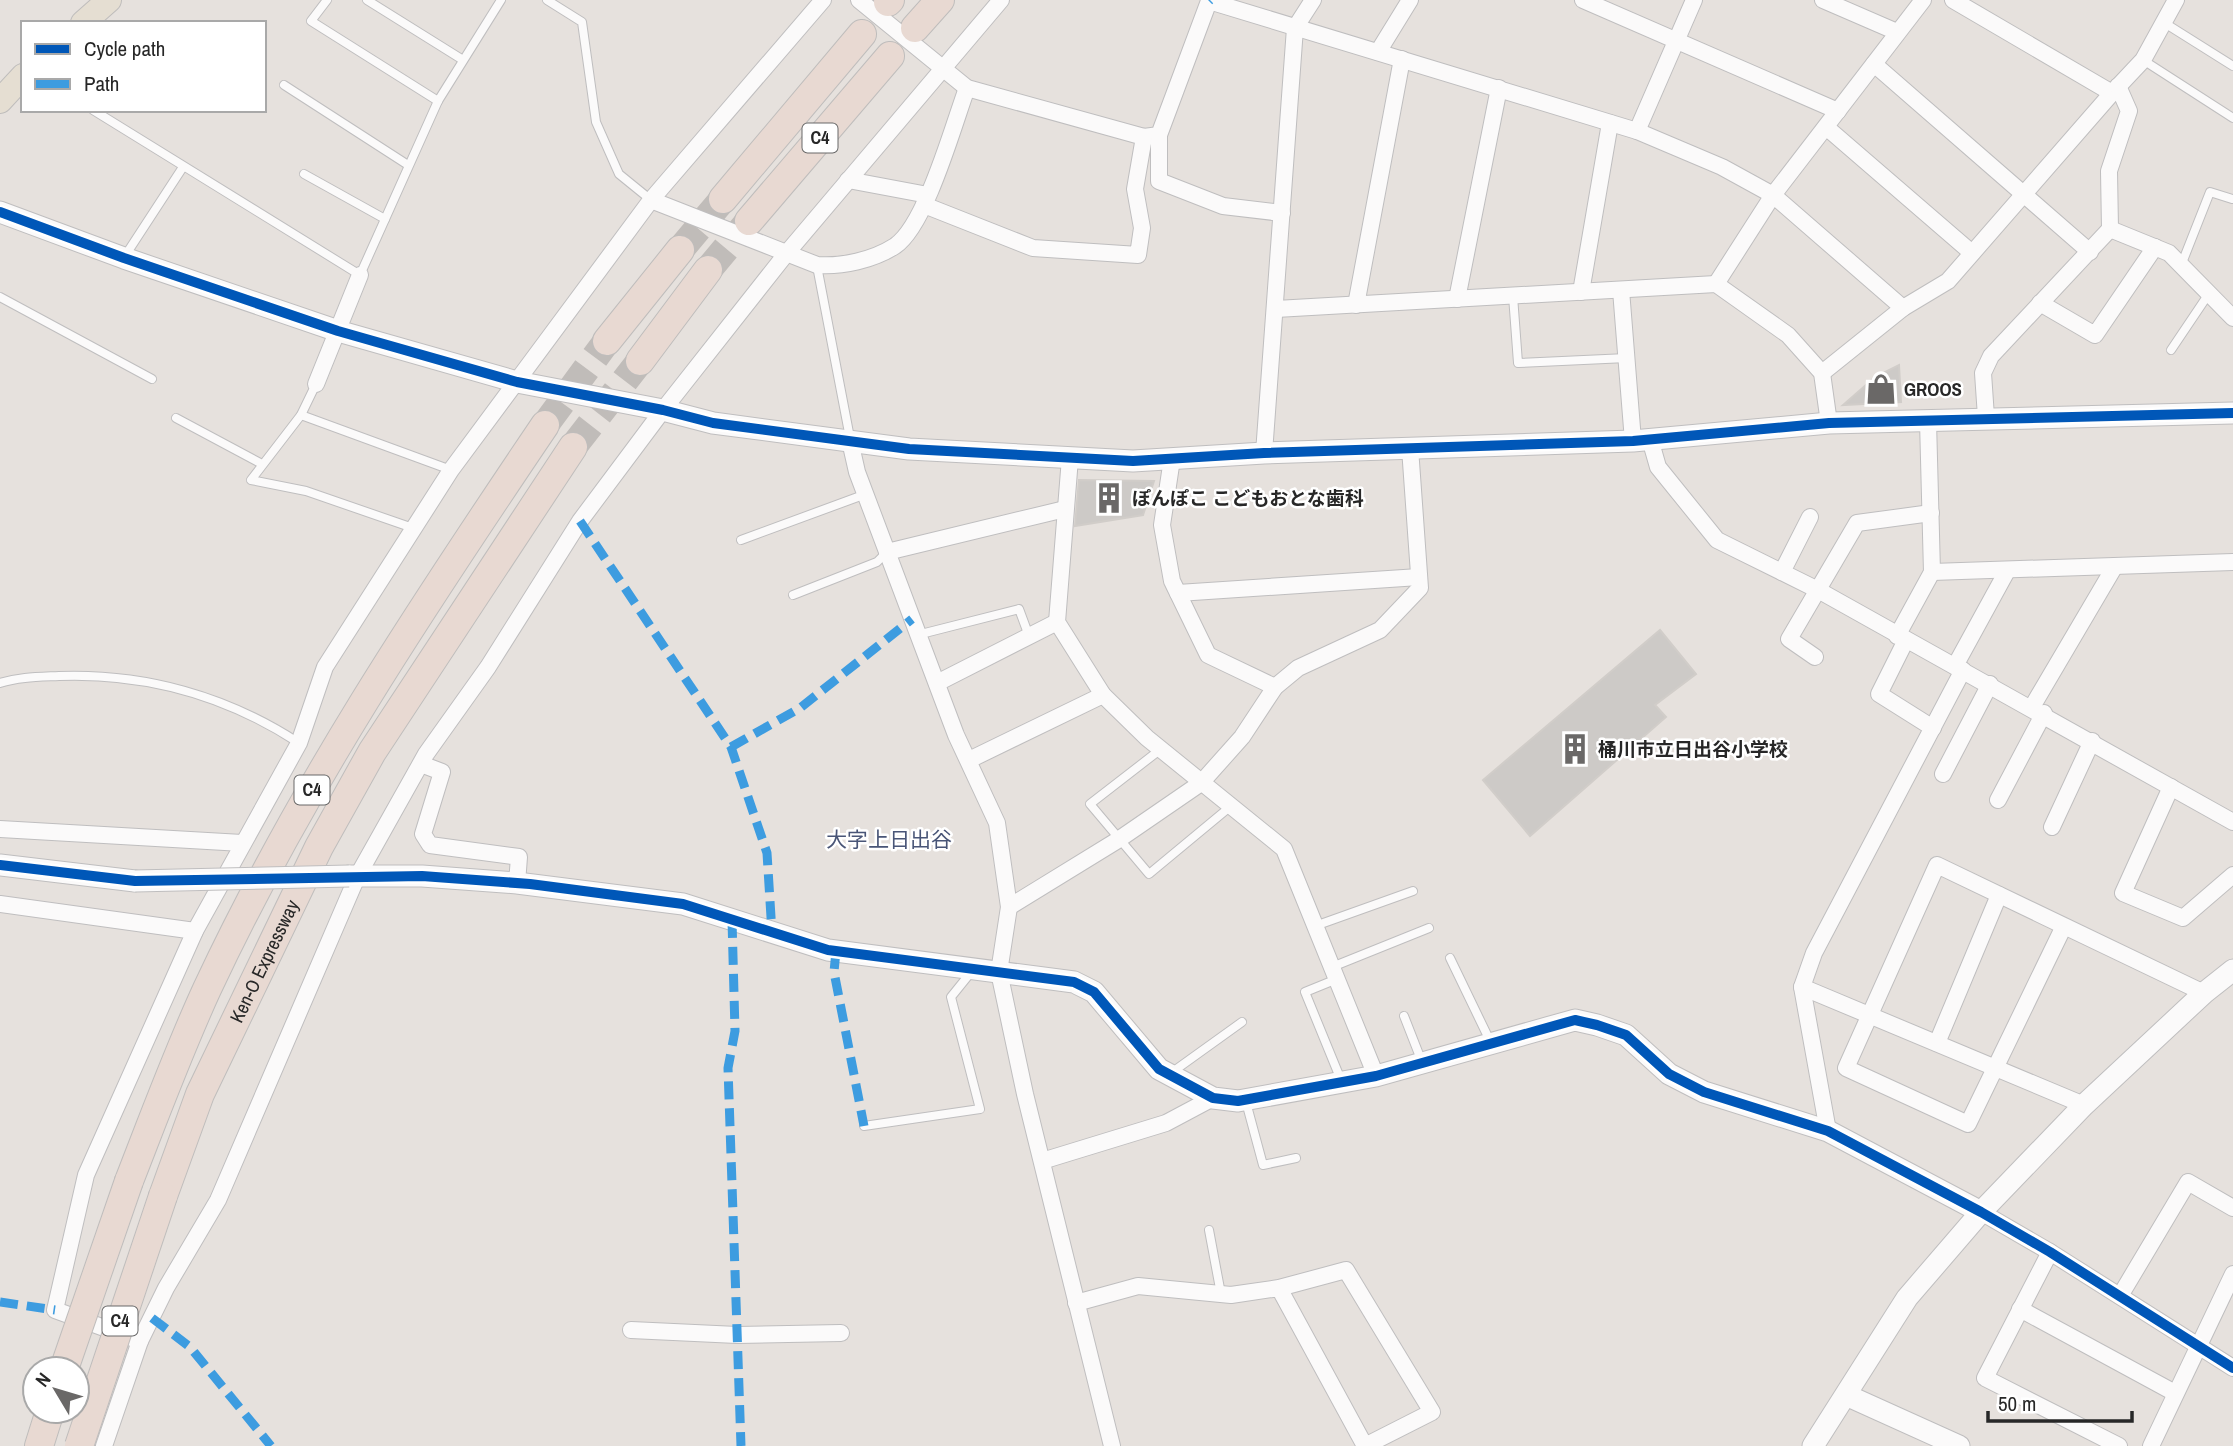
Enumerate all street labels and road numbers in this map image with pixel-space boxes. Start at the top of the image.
road number: C4 [802,124,838,153]
road number: C4 [294,776,330,804]
street label: Ken-O Expressway [223,895,305,1027]
road number: C4 [102,1306,138,1336]

